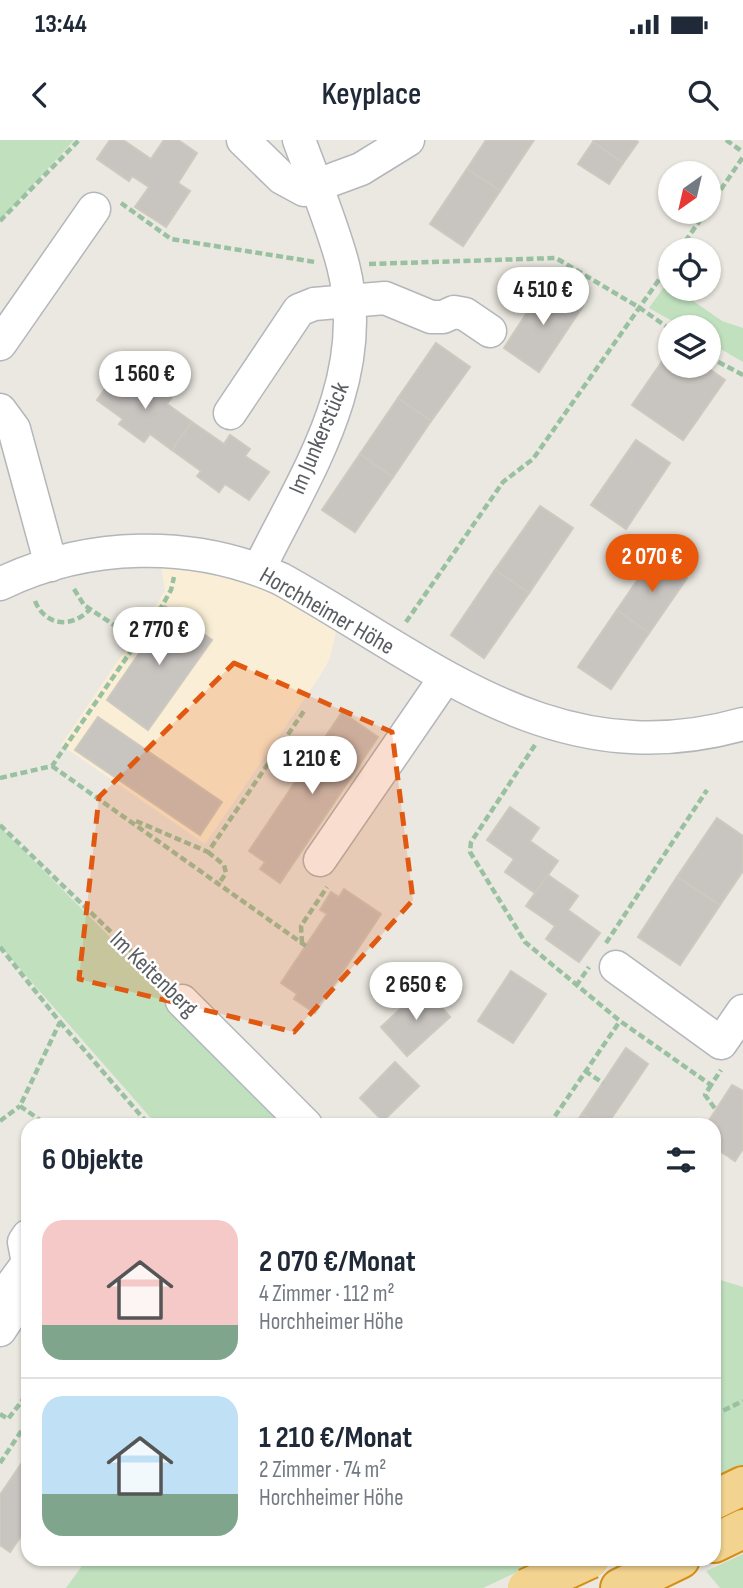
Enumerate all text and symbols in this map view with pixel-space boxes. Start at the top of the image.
text: 13:44 [35,9,87,40]
text: Keyplace [322,75,421,114]
icon: back [21,76,59,114]
icon: search [684,76,722,114]
north arrow [658,161,721,224]
map controls [658,161,721,378]
button: locate [658,238,721,301]
pin: 4 510 € [478,268,608,327]
text: 4 510 € [513,276,573,304]
button: layers [658,315,721,378]
pin: 1 560 € [80,352,210,411]
text: 1 560 € [115,360,175,388]
street label: Im Junkerstück [282,378,356,498]
pin: 2 070 € [587,534,717,594]
text: 2 070 € [622,543,682,571]
street label: Horchheimer Höhe [254,561,400,661]
pin: 2 770 € [94,608,224,667]
text: 2 770 € [129,616,189,644]
pin: 1 210 € [247,736,377,796]
text: 1 210 € [283,745,341,773]
street label: Im Keitenberg [104,925,204,1023]
pin: 2 650 € [351,962,481,1022]
text: 2 650 € [386,971,446,999]
icon: filters [662,1141,700,1179]
text: 6 Objekte [42,1142,144,1178]
text: 2 070 €/Monat [259,1244,416,1280]
icon: home [98,1248,182,1332]
text: 4 Zimmer · 112 m² [259,1280,395,1308]
text: Horchheimer Höhe [259,1308,403,1336]
text: 1 210 €/Monat [259,1420,412,1456]
icon: home [98,1424,182,1508]
text: 2 Zimmer · 74 m² [259,1456,386,1484]
text: Horchheimer Höhe [259,1484,403,1512]

